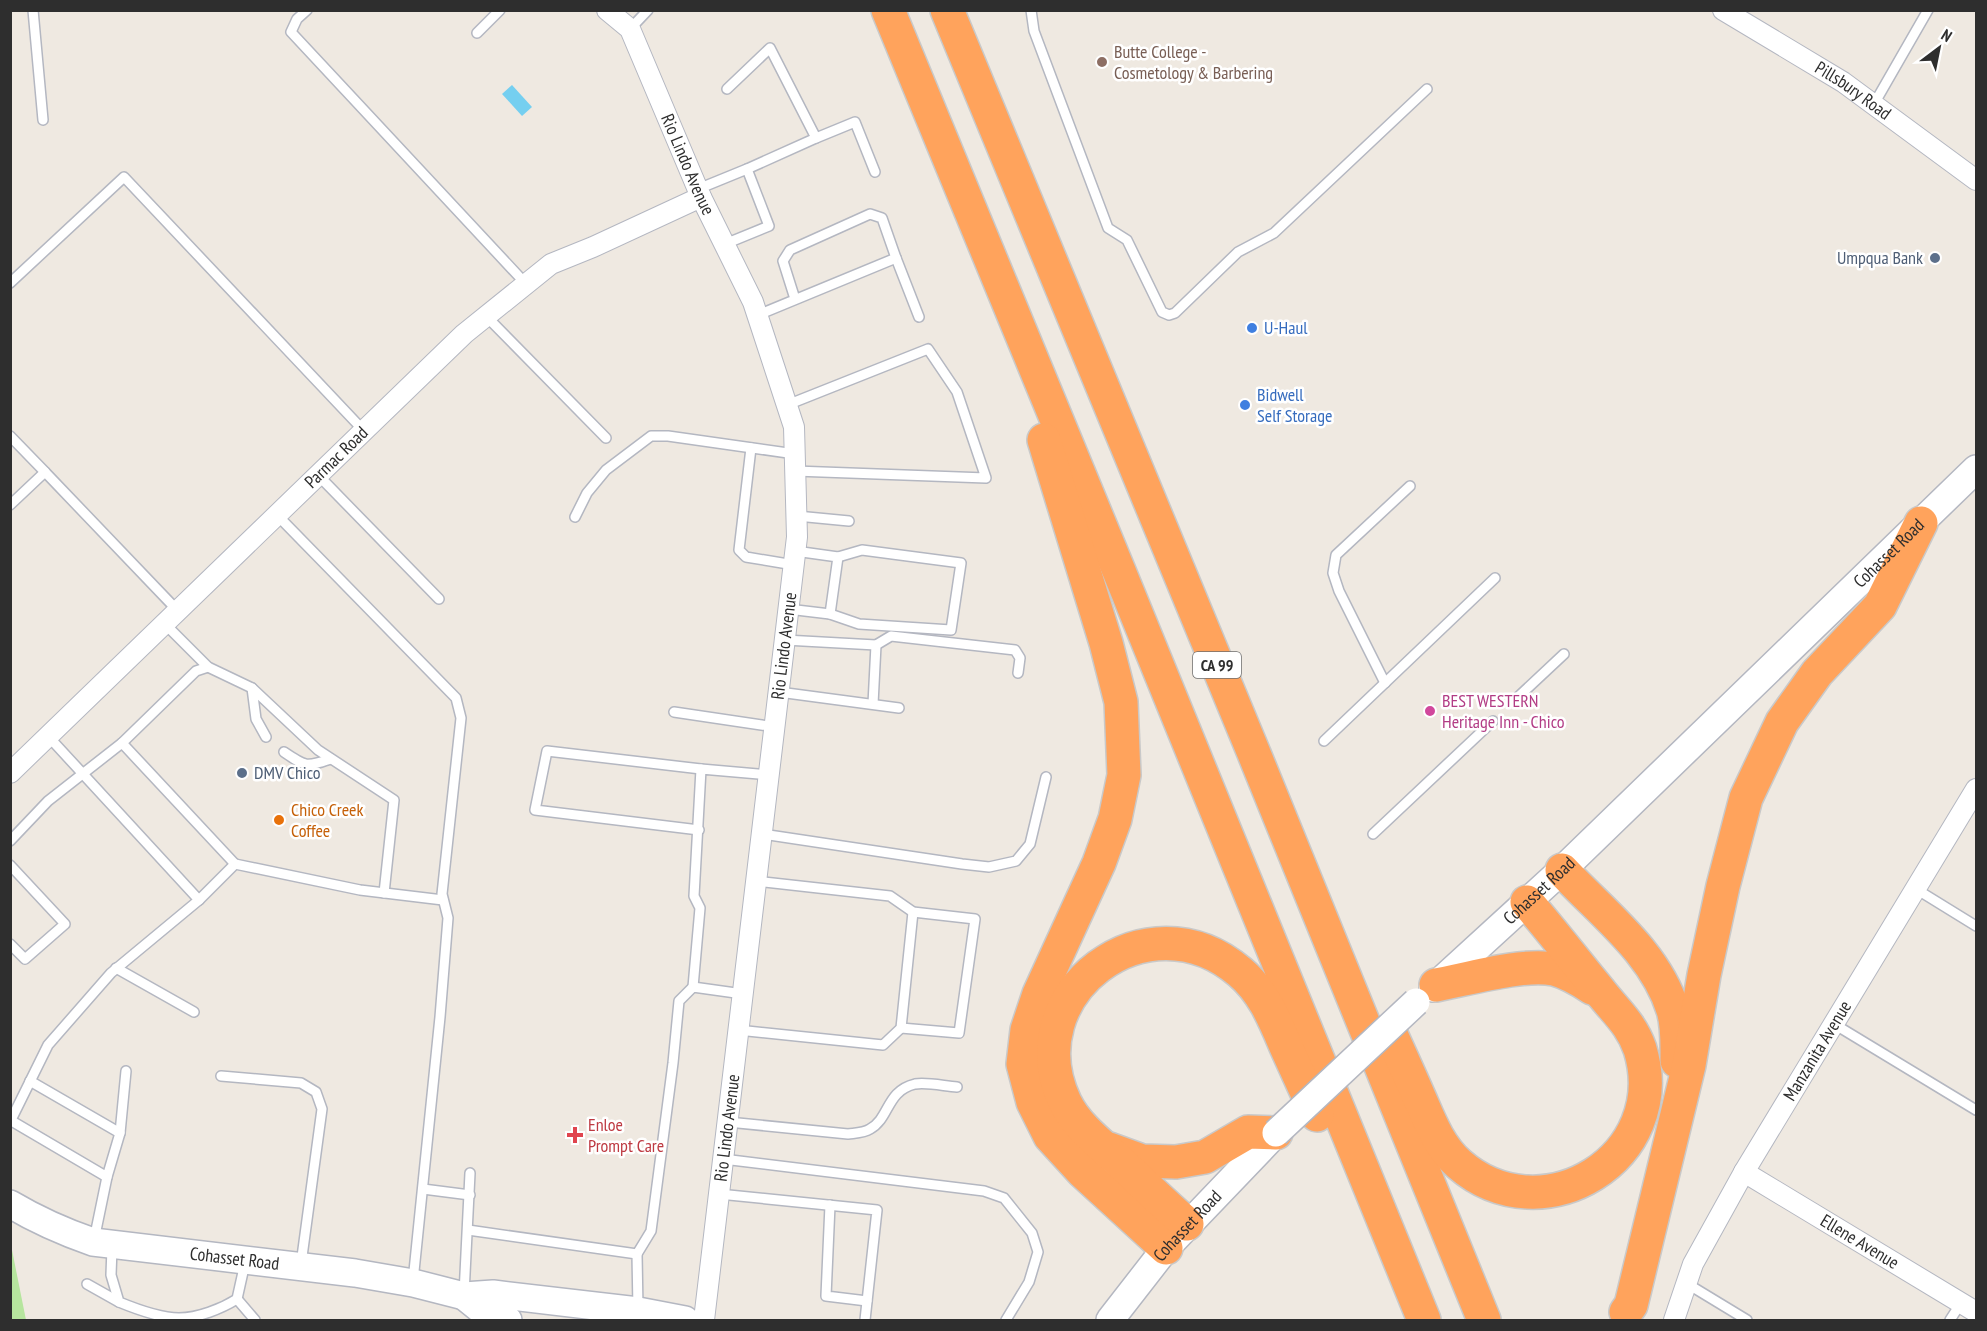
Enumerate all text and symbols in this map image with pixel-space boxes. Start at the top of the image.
north arrow [1909,18,1969,78]
text: N [1938,25,1956,46]
place label: Butte College - Cosmetology & Barbering [1114,40,1273,84]
marker: Butte College - Cosmetology & Barbering [1095,55,1109,69]
street label: Pillsbury Road [1811,56,1896,125]
street label: Rio Lindo Avenue [656,110,720,219]
place label: Umpqua Bank [1837,246,1923,269]
marker: Umpqua Bank [1928,251,1942,265]
place label: U-Haul [1264,316,1308,339]
marker: U-Haul [1245,321,1259,335]
place label: Bidwell Self Storage [1257,383,1332,427]
marker: Bidwell Self Storage [1238,398,1252,412]
street label: Parmac Road [300,421,373,493]
street label: Cohasset Road [1848,513,1929,592]
street label: Rio Lindo Avenue [766,591,801,701]
road number: CA 99 [1193,652,1241,678]
place label: BEST WESTERN Heritage Inn - Chico [1442,689,1565,733]
marker: BEST WESTERN Heritage Inn - Chico [1423,704,1437,718]
place label: DMV Chico [254,761,321,784]
marker: DMV Chico [235,766,249,780]
place label: Chico Creek Coffee [291,798,363,842]
marker: Chico Creek Coffee [272,813,286,827]
street label: Cohasset Road [1498,852,1580,929]
street label: Manzanita Avenue [1778,996,1856,1105]
street label: Rio Lindo Avenue [709,1073,744,1183]
place label: Enloe Prompt Care [588,1113,664,1157]
marker: Enloe Prompt Care [566,1126,584,1144]
street label: Cohasset Road [1148,1185,1226,1266]
street label: Ellene Avenue [1816,1209,1903,1274]
street label: Cohasset Road [189,1242,281,1275]

